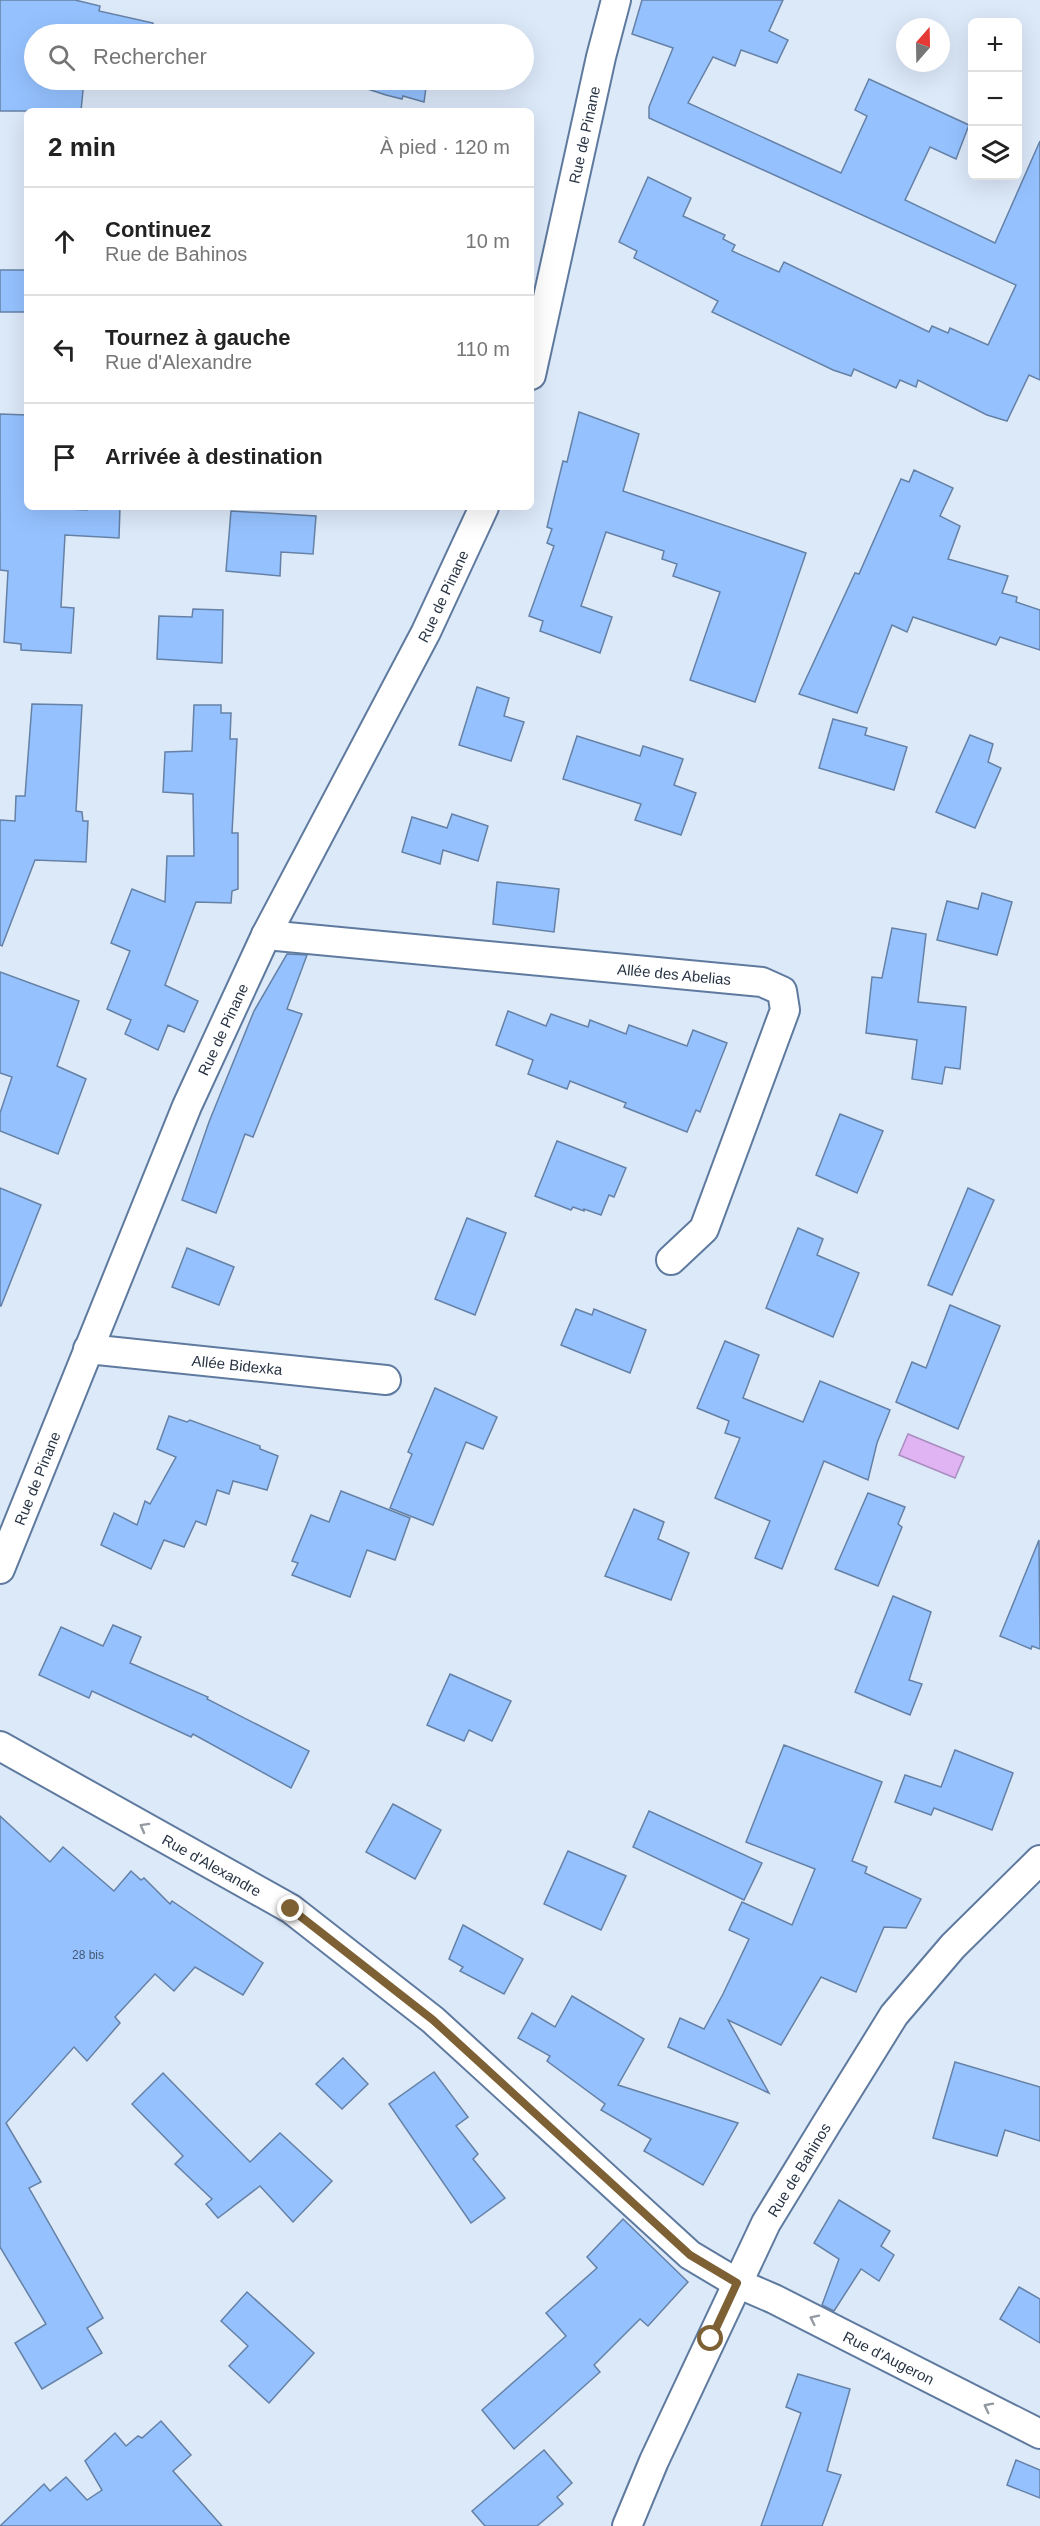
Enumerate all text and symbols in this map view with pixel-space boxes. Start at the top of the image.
north arrow [896,18,950,72]
map controls [968,18,1022,180]
button: + [968,18,1022,72]
search box [24,24,534,90]
icon: search [45,41,78,74]
text: Rechercher [93,44,207,69]
button: − [968,72,1022,126]
street label: Rue de Pinane [565,84,603,185]
button: layers [968,126,1022,180]
text: 2 min [48,132,116,162]
text: À pied · 120 m [380,136,510,158]
text: Continuez [105,217,211,242]
icon: ahead [48,225,81,258]
text: 10 m [466,230,510,252]
text: Rue de Bahinos [105,243,247,265]
text: Tournez à gauche [105,325,290,350]
icon: left [48,333,81,366]
text: 110 m [456,338,510,360]
text: Rue d'Alexandre [105,351,252,373]
icon: arrive [48,441,81,474]
text: Arrivée à destination [105,444,323,469]
street label: Rue de Pinane [414,547,471,645]
street label: Allée des Abelias [616,960,732,988]
street label: Rue de Pinane [194,981,251,1078]
street label: Allée Bidexka [191,1351,284,1378]
street label: Rue de Pinane [10,1429,63,1527]
one-way arrow [140,1823,150,1834]
street label: Rue d'Alexandre [160,1830,264,1899]
route end [277,1895,303,1921]
house number: 28 bis [72,1948,104,1962]
street label: Rue de Bahinos [764,2120,834,2220]
one-way arrow [809,2315,820,2327]
route start [697,2325,723,2351]
street label: Rue d'Augeron [841,2327,937,2387]
one-way arrow [983,2402,994,2414]

